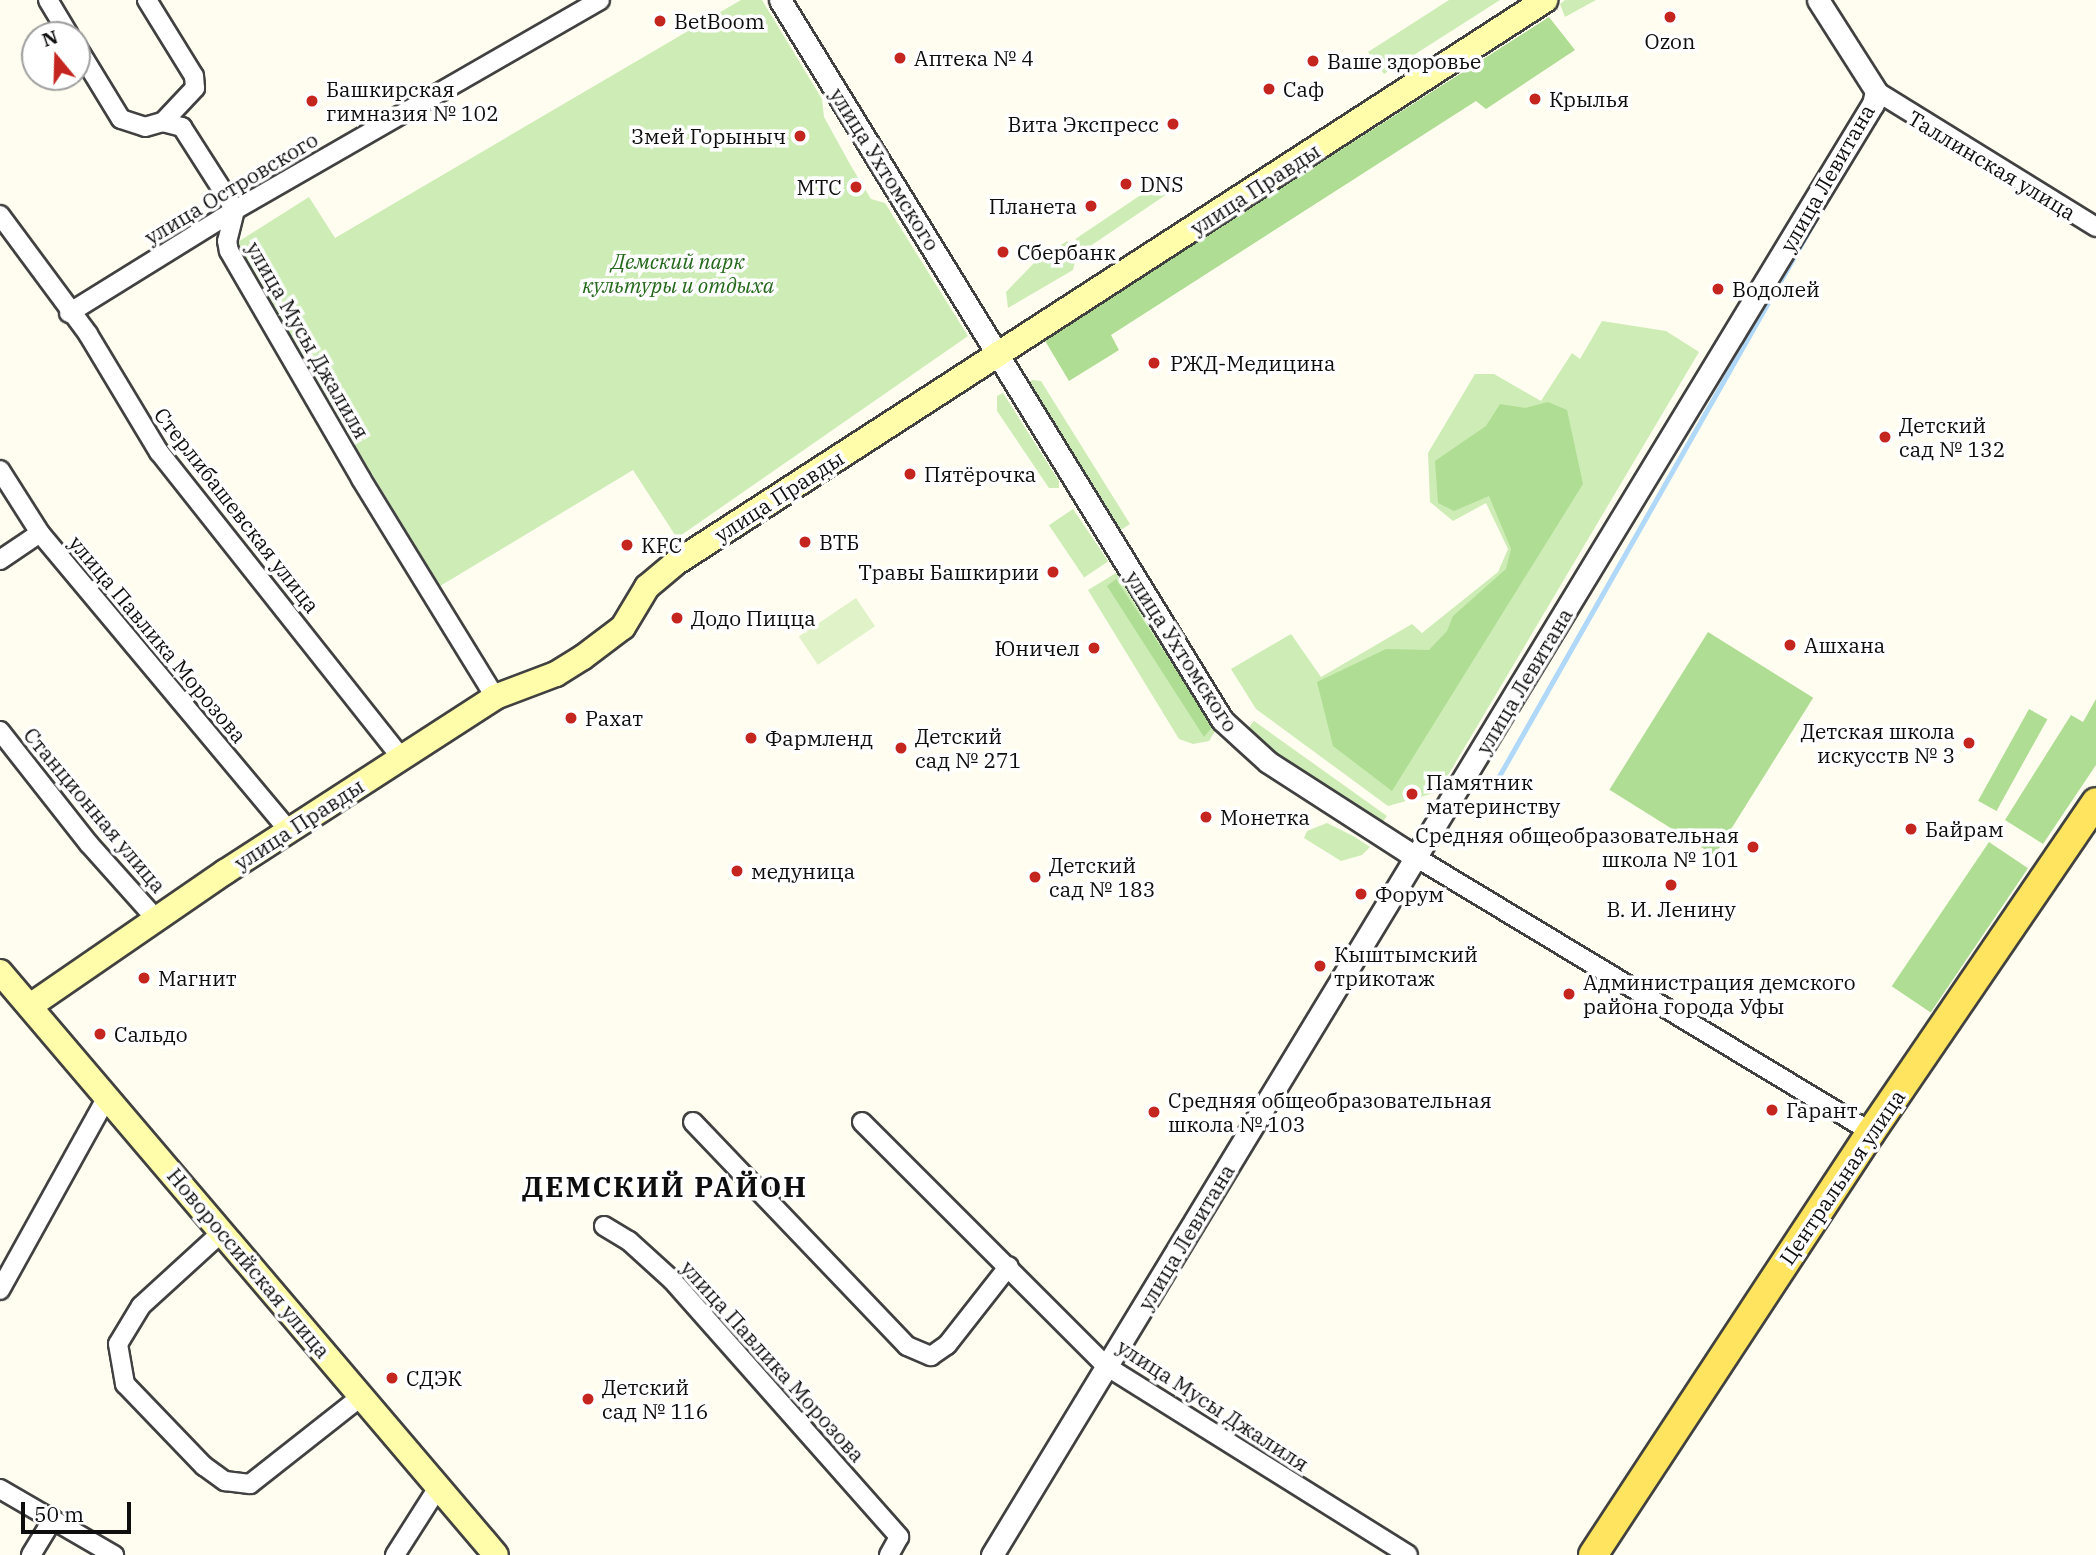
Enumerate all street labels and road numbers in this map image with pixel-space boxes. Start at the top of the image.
street label: улица Ухтомского [825,83,945,255]
street label: улица Левитана [1775,100,1879,256]
street label: Таллинская улица [1904,105,2080,225]
street label: улица Островского [140,126,322,250]
street label: улица Правды [1185,138,1325,240]
street label: улица Мусы Джалиля [241,237,375,443]
street label: Стерлибашевская улица [149,402,325,618]
street label: улица Правды [709,445,849,547]
street label: улица Павлика Морозова [64,530,252,748]
street label: улица Ухтомского [1121,566,1243,736]
street label: улица Левитана [1470,603,1578,759]
street label: Станционная улица [19,722,171,898]
street label: улица Правды [229,773,369,875]
street label: Центральная улица [1774,1085,1910,1269]
street label: улица Левитана [1132,1159,1240,1315]
street label: Новороссийская улица [162,1163,336,1363]
street label: улица Павлика Морозова [676,1255,870,1467]
street label: улица Мусы Джалиля [1112,1334,1314,1476]

